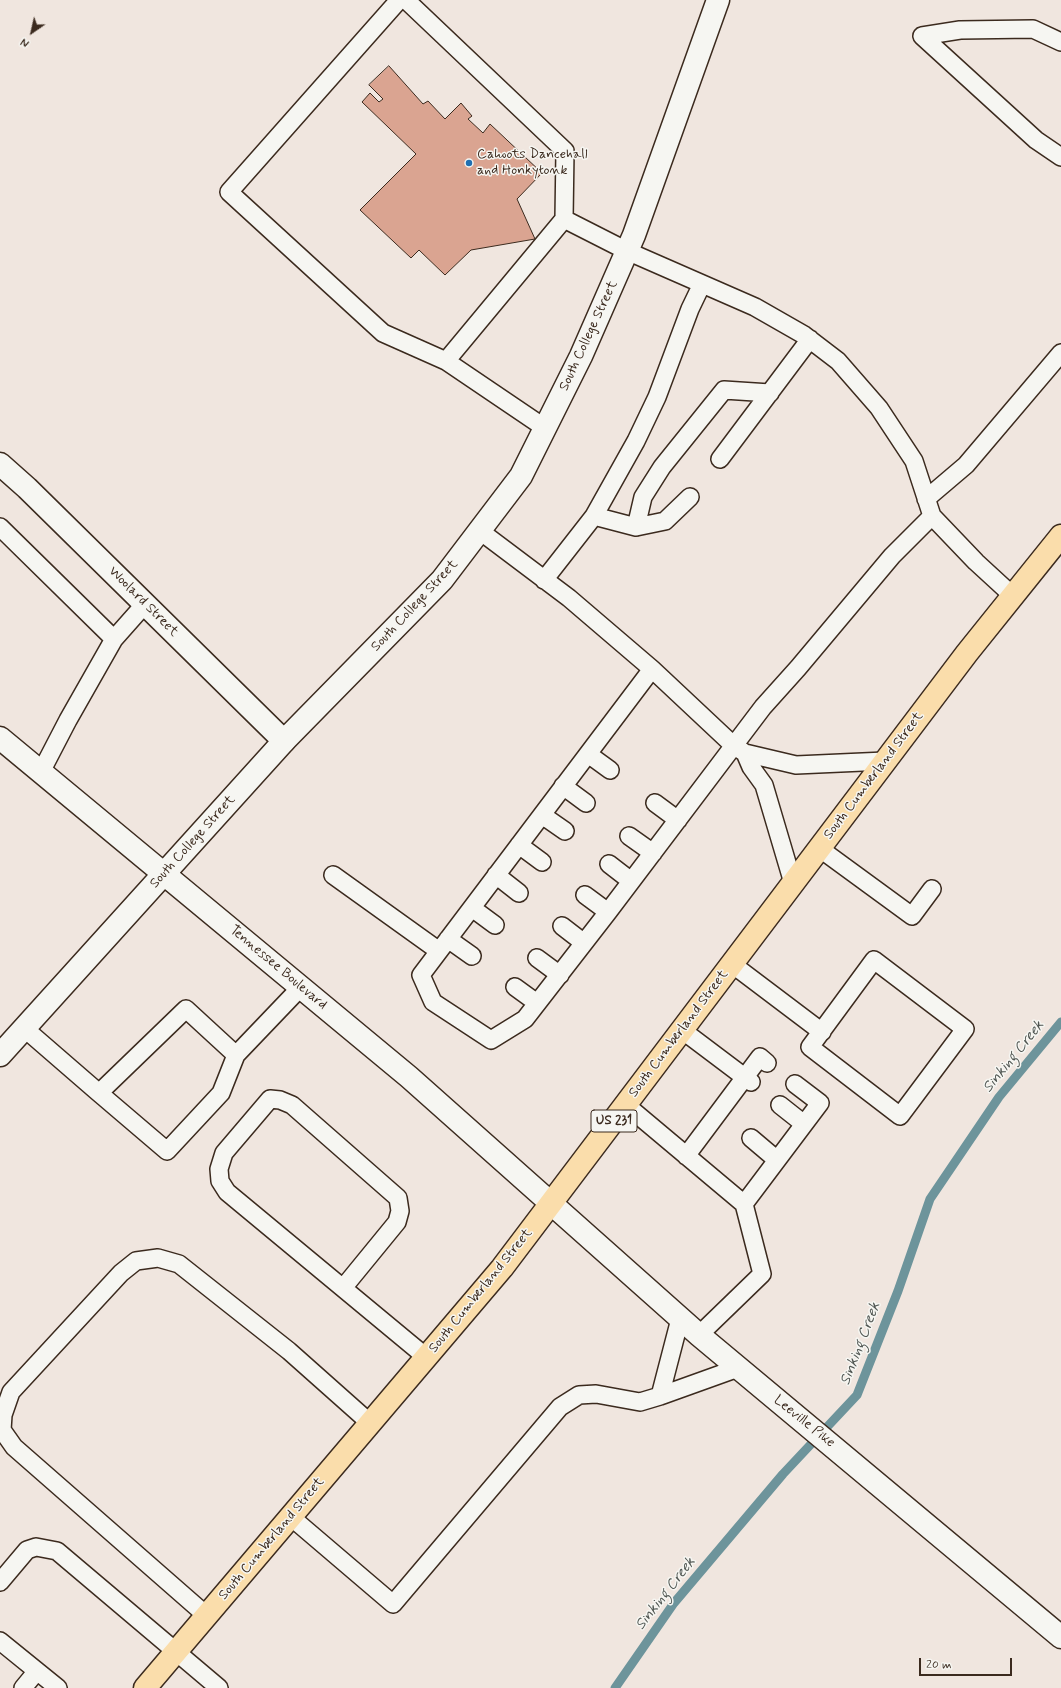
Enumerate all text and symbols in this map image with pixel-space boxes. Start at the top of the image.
north arrow [12,12,52,52]
text: N [18,34,32,50]
place label: Cahoots Dancehall and Honkytonk [477,147,588,180]
marker: Cahoots Dancehall and Honkytonk [464,158,474,168]
street label: South College Street [556,278,622,394]
street label: South College Street [368,557,462,655]
street label: Woolard Street [104,563,182,641]
street label: South Cumberland Street [821,709,927,843]
street label: South College Street [147,792,239,892]
street label: Tennessee Boulevard [226,922,330,1014]
street label: South Cumberland Street [626,967,732,1101]
water label: Sinking Creek [980,1017,1048,1097]
road number: US 231 [591,1110,637,1132]
street label: South Cumberland Street [426,1225,536,1357]
water label: Sinking Creek [837,1300,885,1388]
street label: Leeville Pike [770,1392,838,1452]
street label: South Cumberland Street [216,1474,328,1604]
water label: Sinking Creek [632,1554,700,1634]
scale bar [921,1650,1014,1676]
text: 20 m [926,1657,952,1673]

